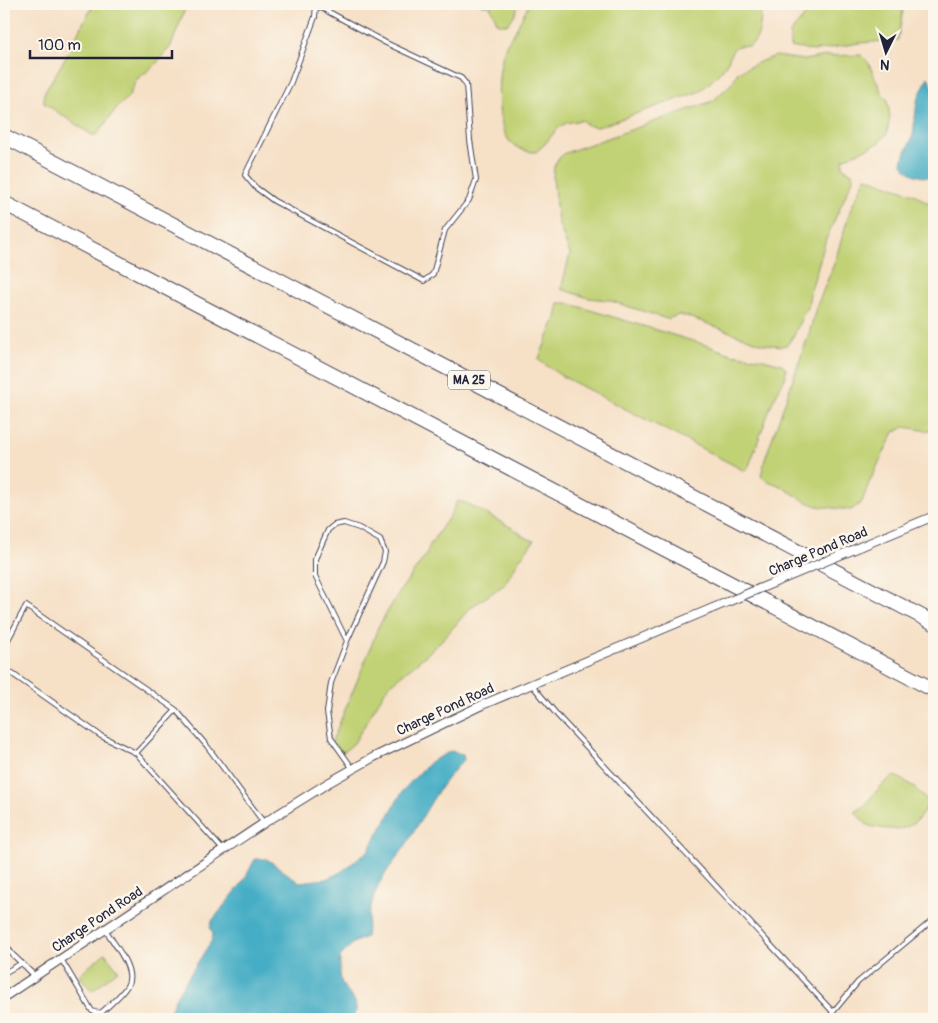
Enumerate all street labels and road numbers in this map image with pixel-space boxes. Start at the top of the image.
road number: MA 25 [448,370,490,390]
street label: Charge Pond Road [766,523,870,580]
street label: Charge Pond Road [394,679,497,739]
street label: Charge Pond Road [49,883,146,956]

